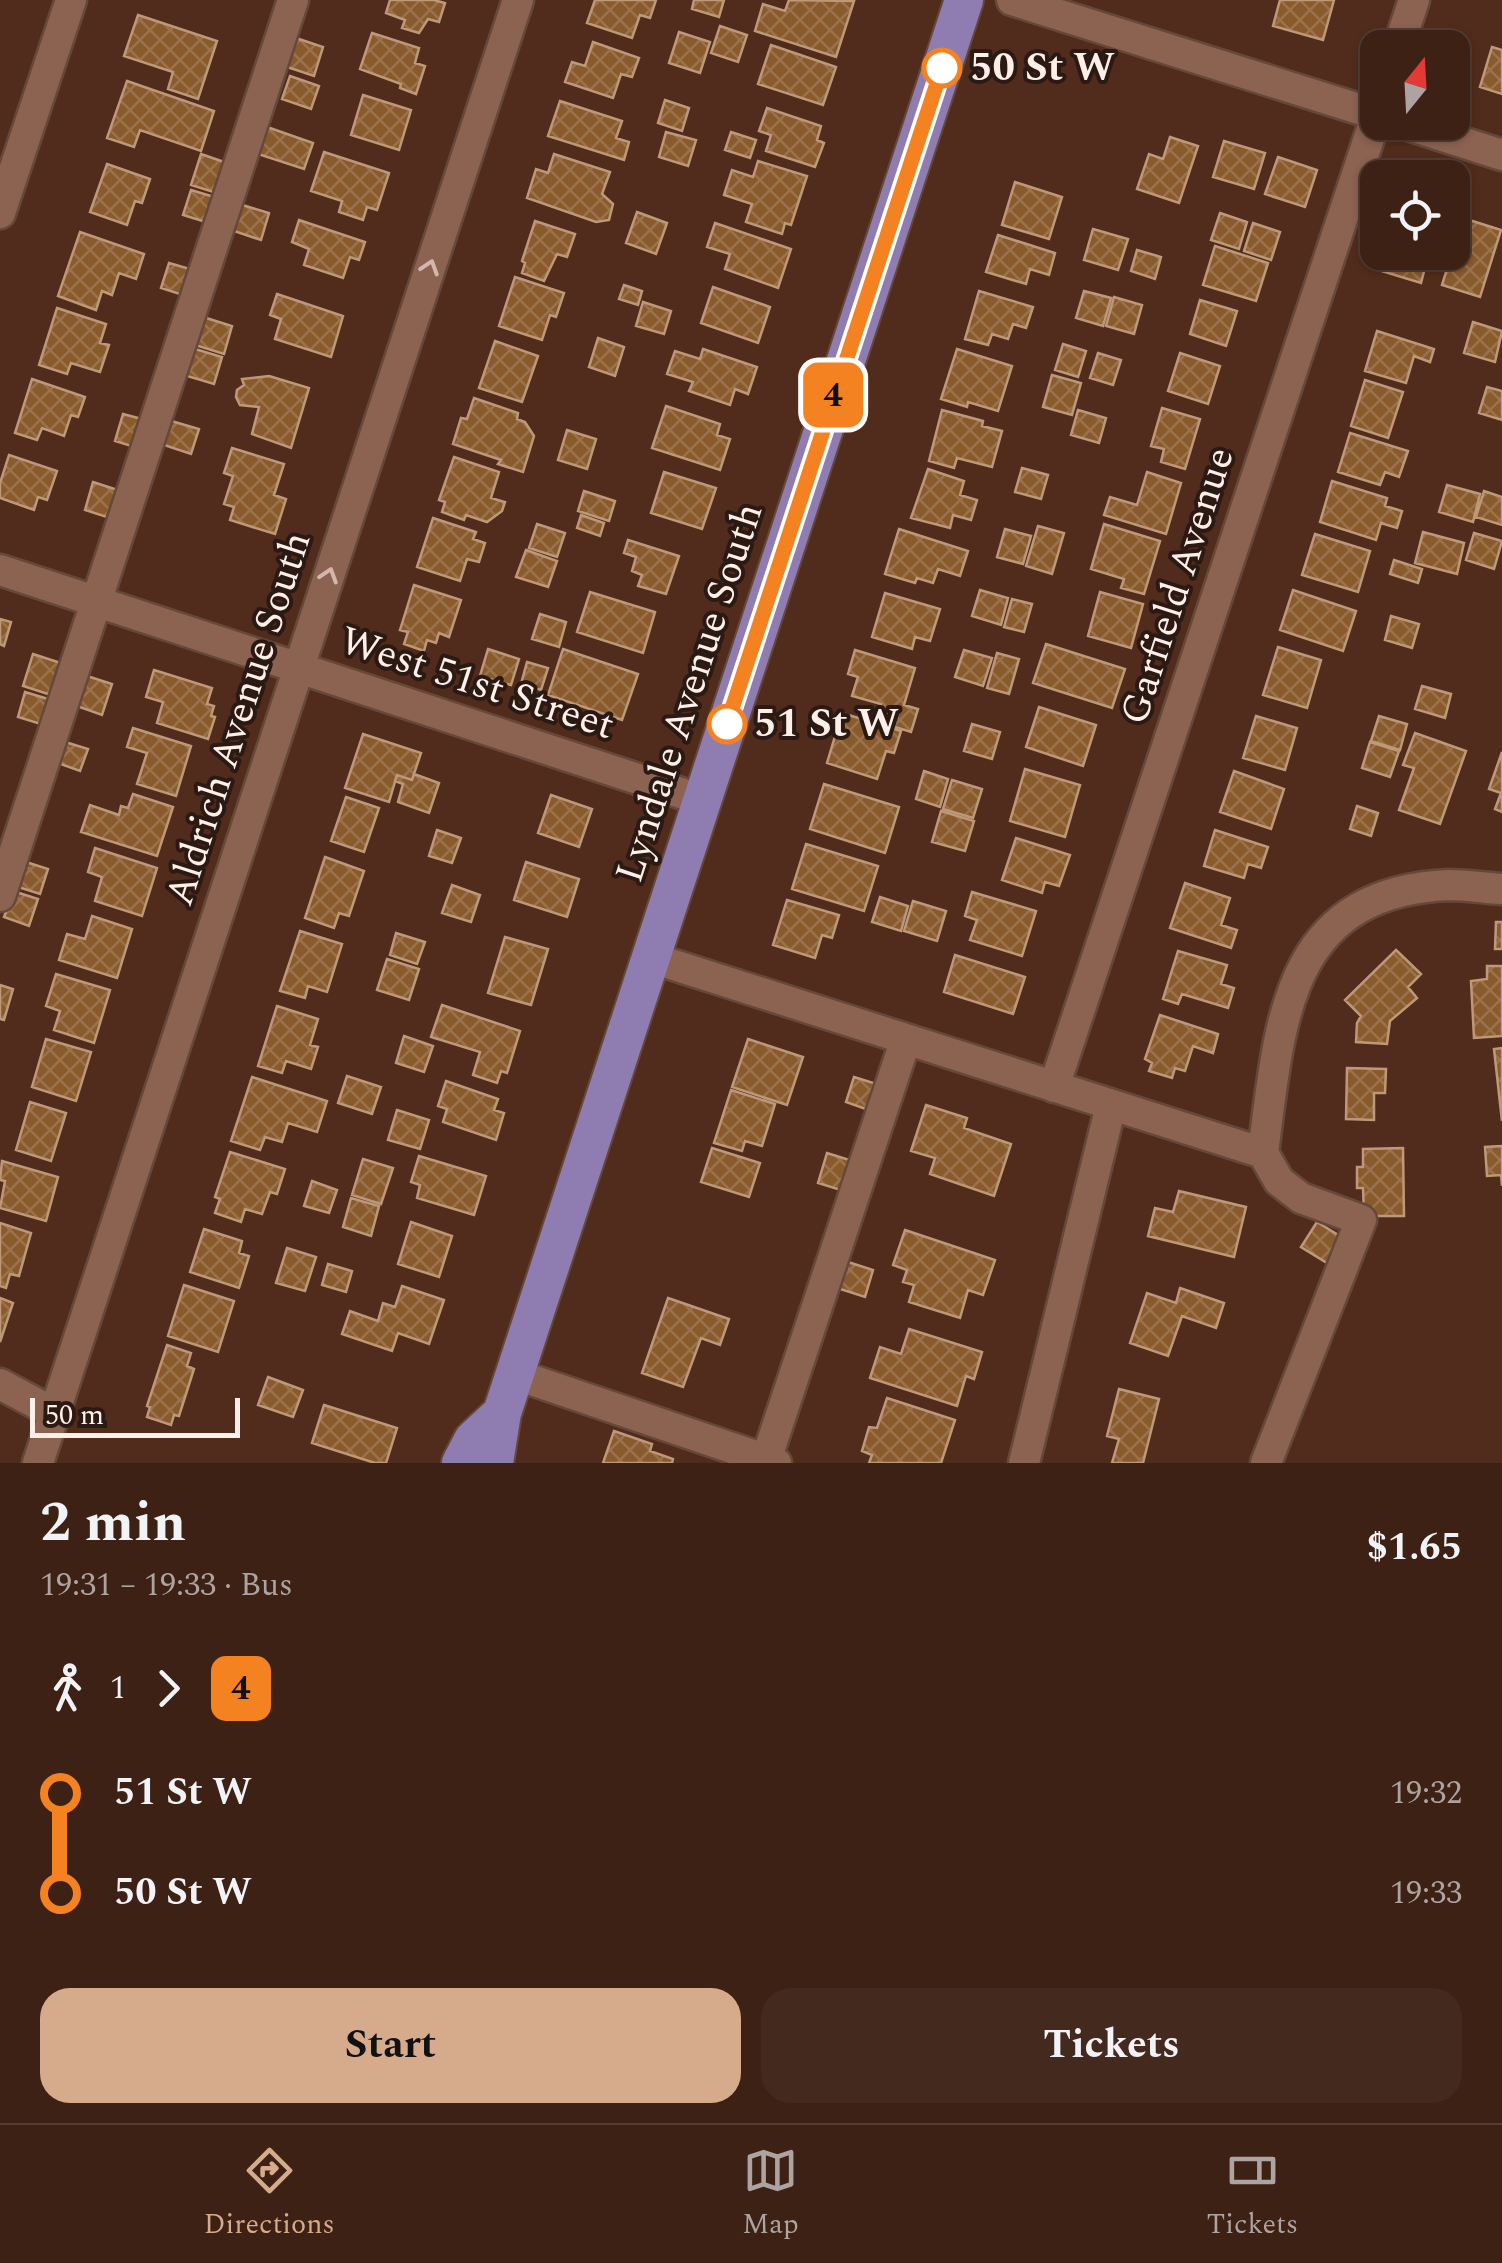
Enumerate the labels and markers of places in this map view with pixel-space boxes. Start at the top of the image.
place label: 50 St W [970,38,1115,99]
marker: 50 St W [923,49,961,87]
place label: 51 St W [754,694,899,755]
marker: 51 St W [708,705,746,743]

